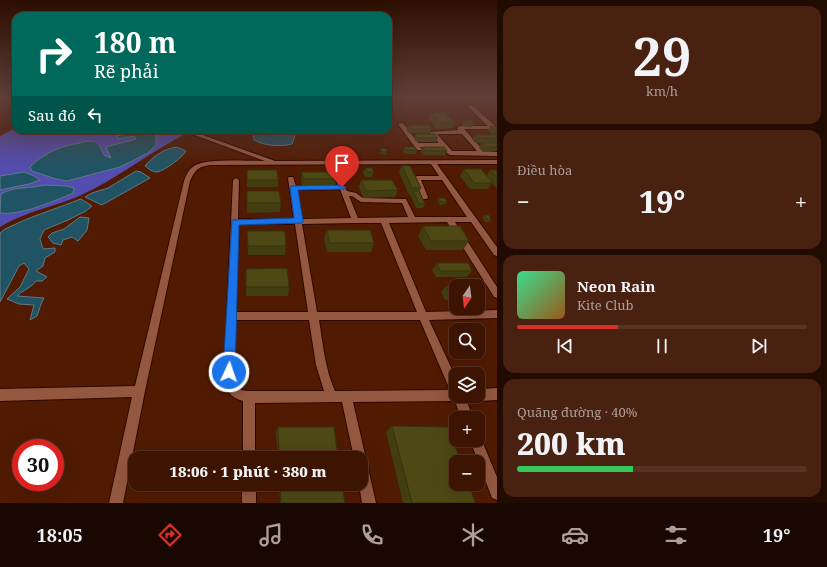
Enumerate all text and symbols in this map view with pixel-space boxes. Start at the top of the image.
text: 29 [633,20,691,91]
text: 180 m [94,23,176,61]
icon: right [28,28,80,80]
text: Rẽ phải [94,59,159,83]
text: km/h [646,82,678,100]
icon: left [84,104,106,126]
text: Sau đó [28,105,76,125]
pin [325,146,359,187]
icon: arrive [331,152,353,174]
text: Điều hòa [517,161,572,179]
text: 19° [639,181,685,222]
text: − [517,186,530,216]
text: + [795,186,807,216]
text: Neon Rain [577,276,655,296]
north arrow [449,279,485,315]
map controls [449,279,485,491]
text: Kite Club [577,296,633,314]
button: search [449,323,485,359]
icon: previous [554,335,576,357]
icon: pause [651,335,673,357]
icon: next [748,335,770,357]
position arrow [208,351,250,393]
button: layers [449,367,485,403]
text: Quãng đường · 40% [517,403,637,421]
button: + [449,411,485,447]
text: 200 km [517,423,626,464]
speed limit sign: 30 [12,439,64,491]
button: − [449,455,485,491]
text: 18:06 · 1 phút · 380 m [169,461,327,481]
icon: directions [156,521,184,549]
icon: music [257,521,285,549]
icon: phone [358,521,386,549]
icon: climate [459,521,487,549]
icon: car [561,521,589,549]
icon: filters [662,521,690,549]
text: 18:05 [37,523,83,547]
text: 19° [763,523,790,547]

